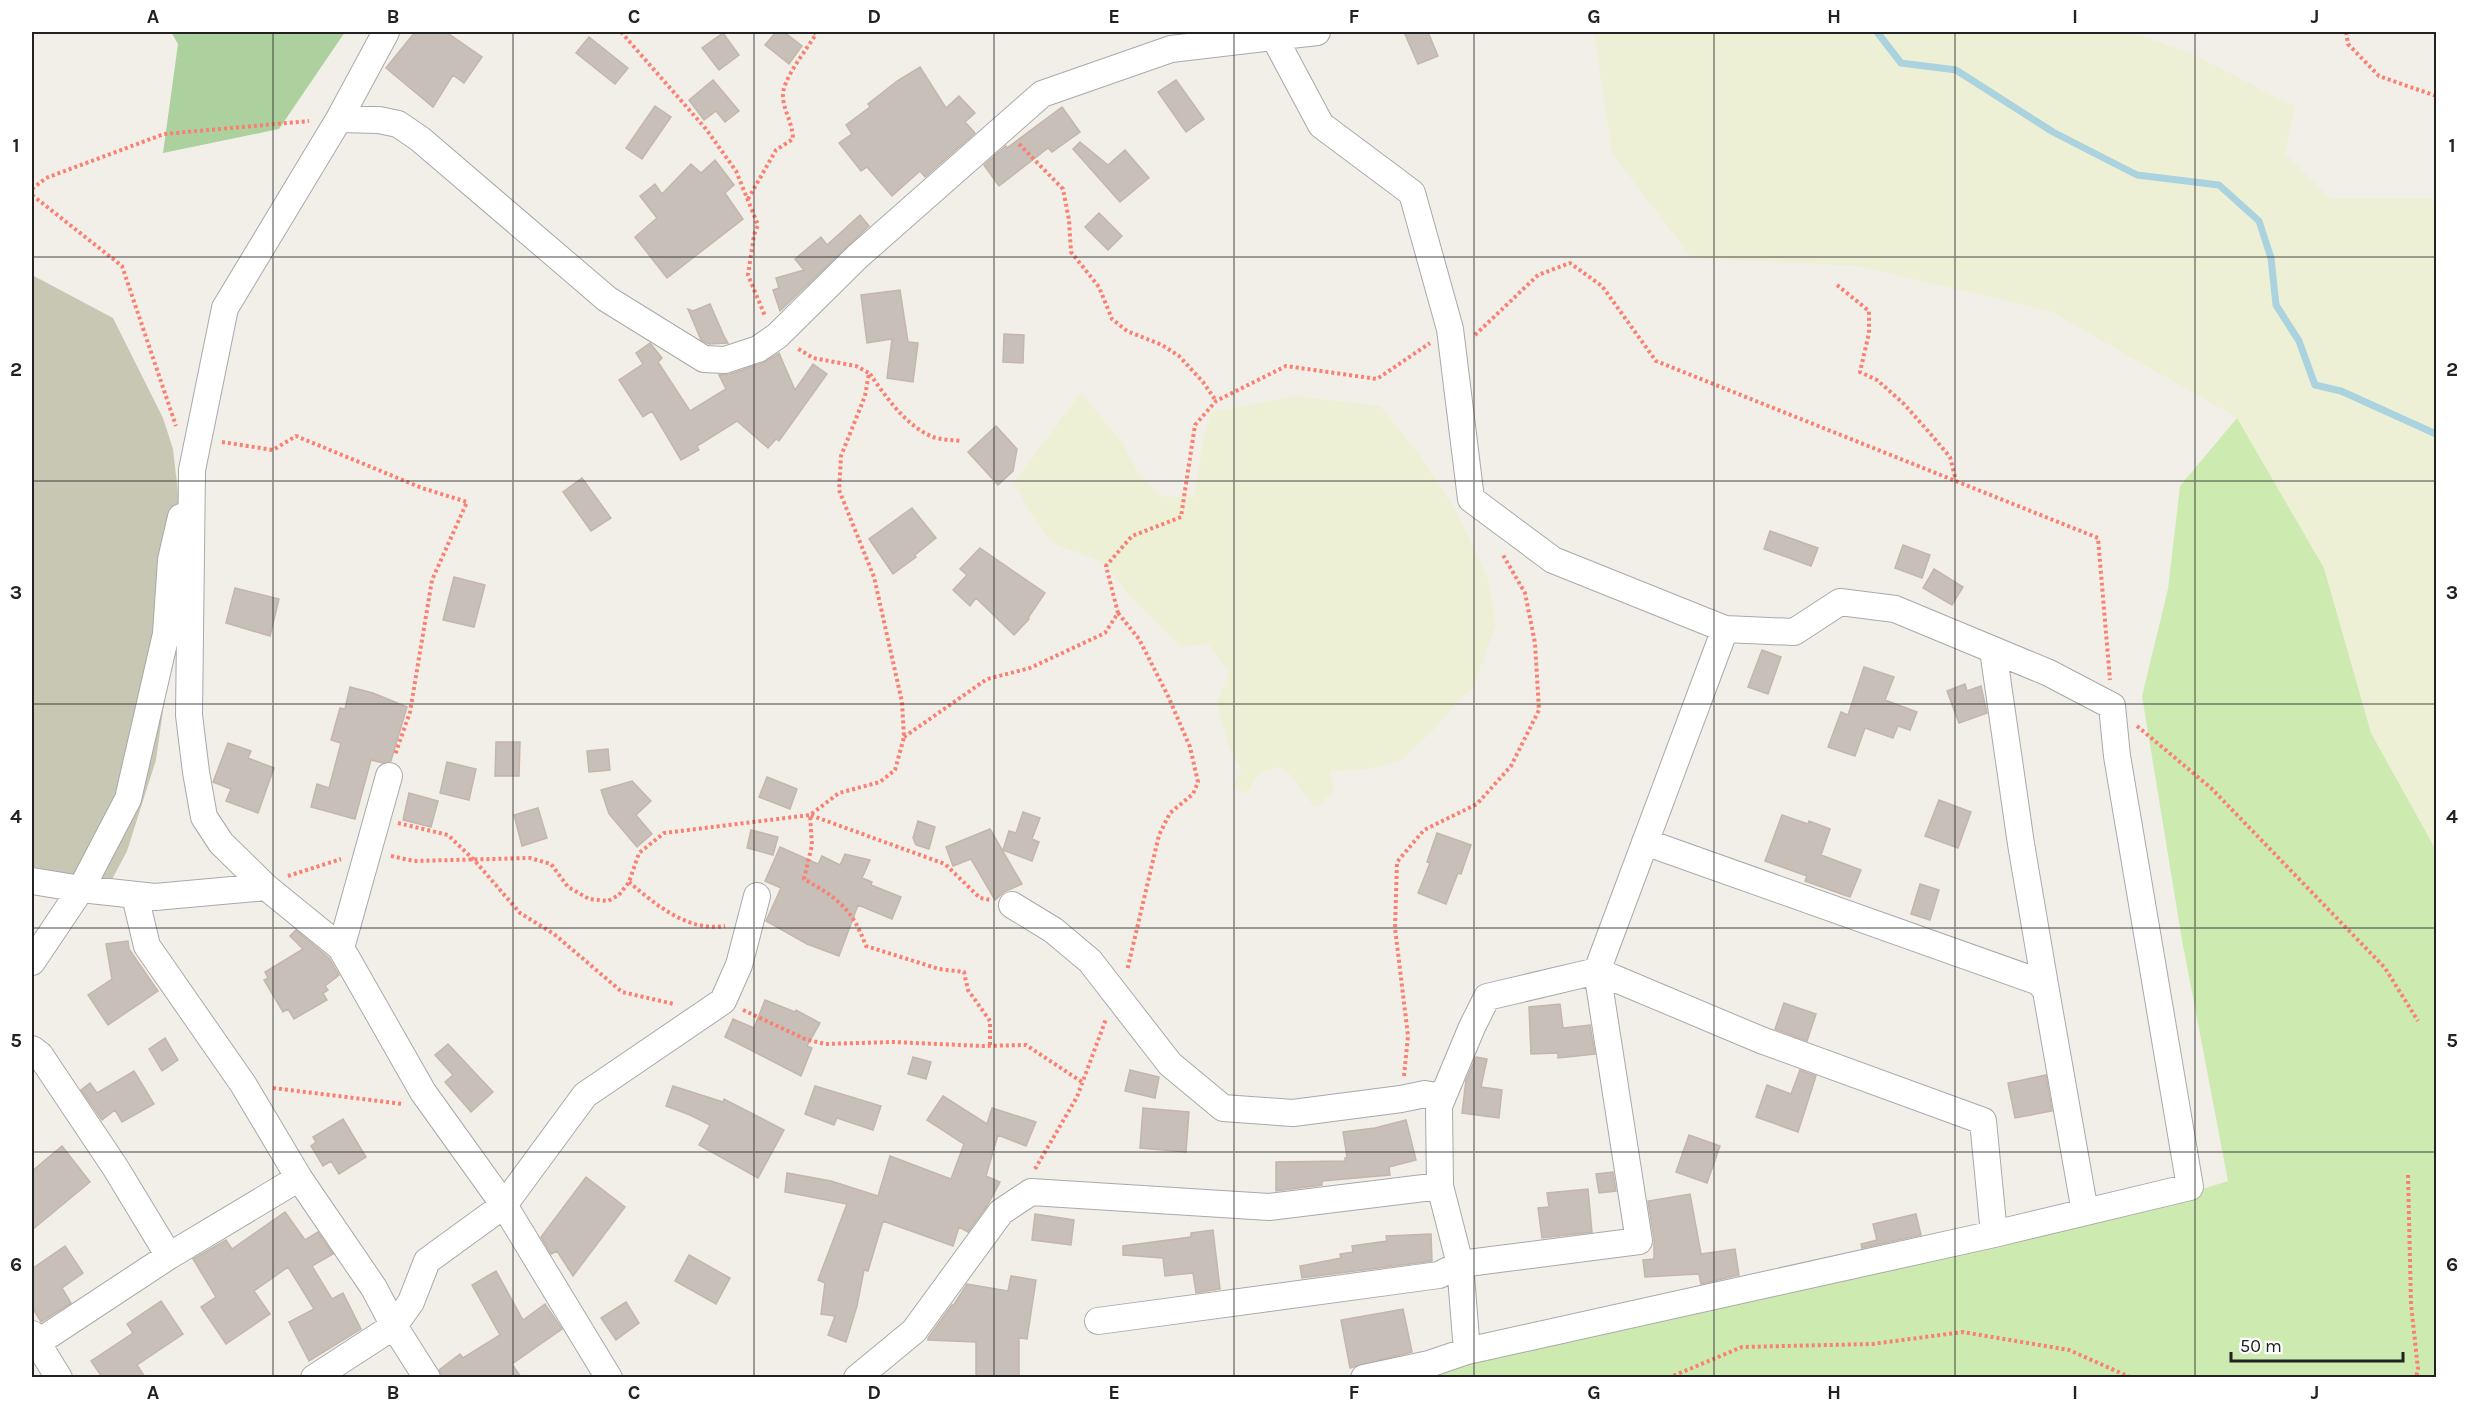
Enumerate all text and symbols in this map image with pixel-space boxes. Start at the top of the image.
text: A [147,5,160,28]
text: B [387,5,399,28]
text: C [628,5,640,28]
text: D [867,5,881,28]
text: E [1108,5,1120,28]
text: F [1349,5,1360,28]
text: G [1587,5,1601,28]
text: H [1827,5,1841,28]
text: I [2072,5,2078,28]
text: J [2311,5,2319,28]
text: 1 [12,134,20,157]
text: 1 [2448,134,2456,157]
text: 2 [10,358,22,381]
text: 2 [2446,358,2458,381]
text: 3 [10,581,22,604]
text: 3 [2446,581,2458,604]
text: 4 [10,805,22,828]
text: 4 [2446,805,2458,828]
text: 5 [10,1029,22,1052]
text: 5 [2446,1029,2458,1052]
text: 6 [10,1253,22,1276]
text: 6 [2446,1253,2458,1276]
scale bar [2231,1325,2404,1363]
text: 50 m [2240,1335,2282,1357]
text: A [147,1381,160,1404]
text: B [387,1381,399,1404]
text: C [628,1381,640,1404]
text: D [867,1381,881,1404]
text: E [1108,1381,1120,1404]
text: F [1349,1381,1360,1404]
text: G [1587,1381,1601,1404]
text: H [1827,1381,1841,1404]
text: I [2072,1381,2078,1404]
text: J [2311,1381,2319,1404]

